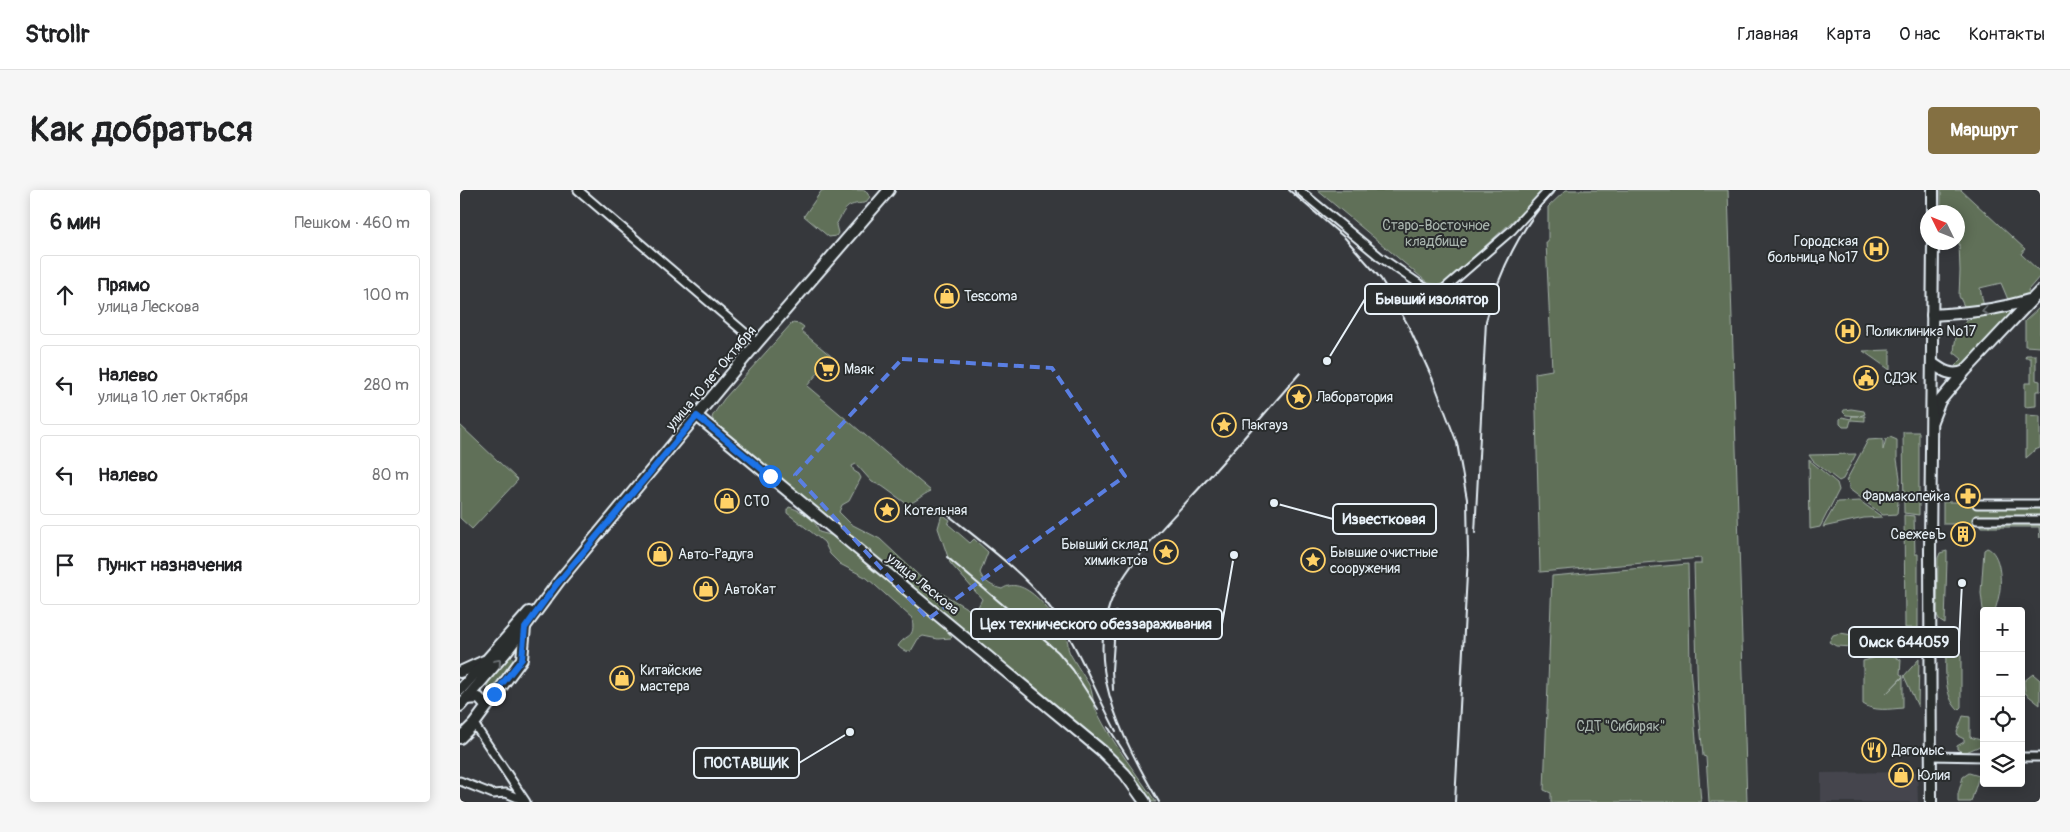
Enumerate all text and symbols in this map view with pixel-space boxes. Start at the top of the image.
text: Strollr [25,20,90,49]
text: Главная [1737,23,1798,46]
text: Карта [1826,23,1871,46]
text: О нас [1899,23,1941,46]
text: Контакты [1969,23,2045,46]
button: Маршрут [1928,107,2040,154]
text: Как добраться [30,108,253,152]
north arrow [1920,205,1965,250]
text: 6 мин [50,209,100,236]
text: Пешком · 460 m [294,213,410,233]
park label: Старо-Восточное кладбище [1382,217,1490,250]
place label: Городская больница №17 [1767,233,1859,266]
hospital icon: Городская больница №17 [1863,236,1889,262]
text: Прямо [98,273,150,297]
icon: ahead [51,281,79,309]
shop icon: Tescoma [934,283,960,309]
callout: Бывший изолятор [1365,284,1499,314]
text: 100 m [363,285,409,305]
place label: Tescoma [964,288,1017,305]
text: Бывший изолятор [1375,290,1489,309]
text: улица Лескова [98,297,199,317]
one-way arrow [1981,305,1989,315]
hospital icon: Поликлиника №17 [1835,318,1861,344]
street label: улица 10 лет Октября [662,322,760,434]
place label: Поликлиника №17 [1866,323,1977,340]
supermarket icon: Маяк [814,356,840,382]
place label: Маяк [844,361,874,378]
text: Налево [98,363,158,387]
public building icon: СДЭК [1853,365,1879,391]
place label: СДЭК [1884,370,1918,387]
icon: left [51,371,79,399]
text: 280 m [363,375,409,395]
place icon: Лаборатория [1286,384,1312,410]
text: улица 10 лет Октября [98,387,248,407]
place label: Лаборатория [1315,389,1393,406]
place icon: Пакгауз [1211,412,1237,438]
place label: Пакгауз [1242,417,1288,434]
icon: left [51,461,79,489]
text: Налево [98,463,158,487]
text: 80 m [372,465,409,485]
route start [759,465,782,488]
pharmacy icon: Фармакопейка [1955,483,1981,509]
shop icon: СТО [714,488,740,514]
place label: Фармакопейка [1863,488,1950,505]
place label: СТО [744,493,769,510]
place icon: Котельная [874,497,900,523]
place label: Котельная [904,502,967,519]
callout: Известковая [1333,504,1436,534]
text: Известковая [1342,510,1426,529]
building icon: СвежевЪ [1950,521,1976,547]
place label: СвежевЪ [1890,526,1947,543]
place label: Бывший склад химикатов [1061,536,1149,569]
place icon: Бывший склад химикатов [1153,539,1179,565]
shop icon: Авто-Радуга [647,541,673,567]
place label: Бывшие очистные сооружения [1330,544,1438,577]
place label: Авто-Радуга [678,546,754,563]
place icon: Бывшие очистные сооружения [1300,547,1326,573]
street label: улица Лескова [883,549,963,618]
icon: arrive [51,551,79,579]
text: Пункт назначения [98,553,242,577]
shop icon: АвтоКат [693,576,719,602]
place label: АвтоКат [724,581,776,598]
map controls [1980,607,2025,787]
button: + [1980,607,2025,652]
callout: Цех технического обеззараживания [971,609,1222,639]
text: Цех технического обеззараживания [980,615,1212,634]
callout: Омск 644059 [1849,627,1959,657]
text: Омск 644059 [1859,633,1949,652]
button: − [1980,652,2025,697]
one-way arrow [492,659,500,668]
place label: Китайские мастера [640,662,702,695]
shop icon: Китайские мастера [609,665,635,691]
route end [483,683,506,706]
button: locate [1980,697,2025,742]
park label: СДТ "Сибиряк" [1577,718,1665,735]
restaurant icon: Дагомыс [1861,737,1887,763]
place label: Дагомыс [1891,742,1945,759]
button: layers [1980,742,2025,787]
callout: ПОСТАВЩИК [694,748,799,778]
text: ПОСТАВЩИК [704,754,790,773]
shop icon: Юлия [1888,762,1914,788]
place label: Юлия [1918,767,1950,784]

